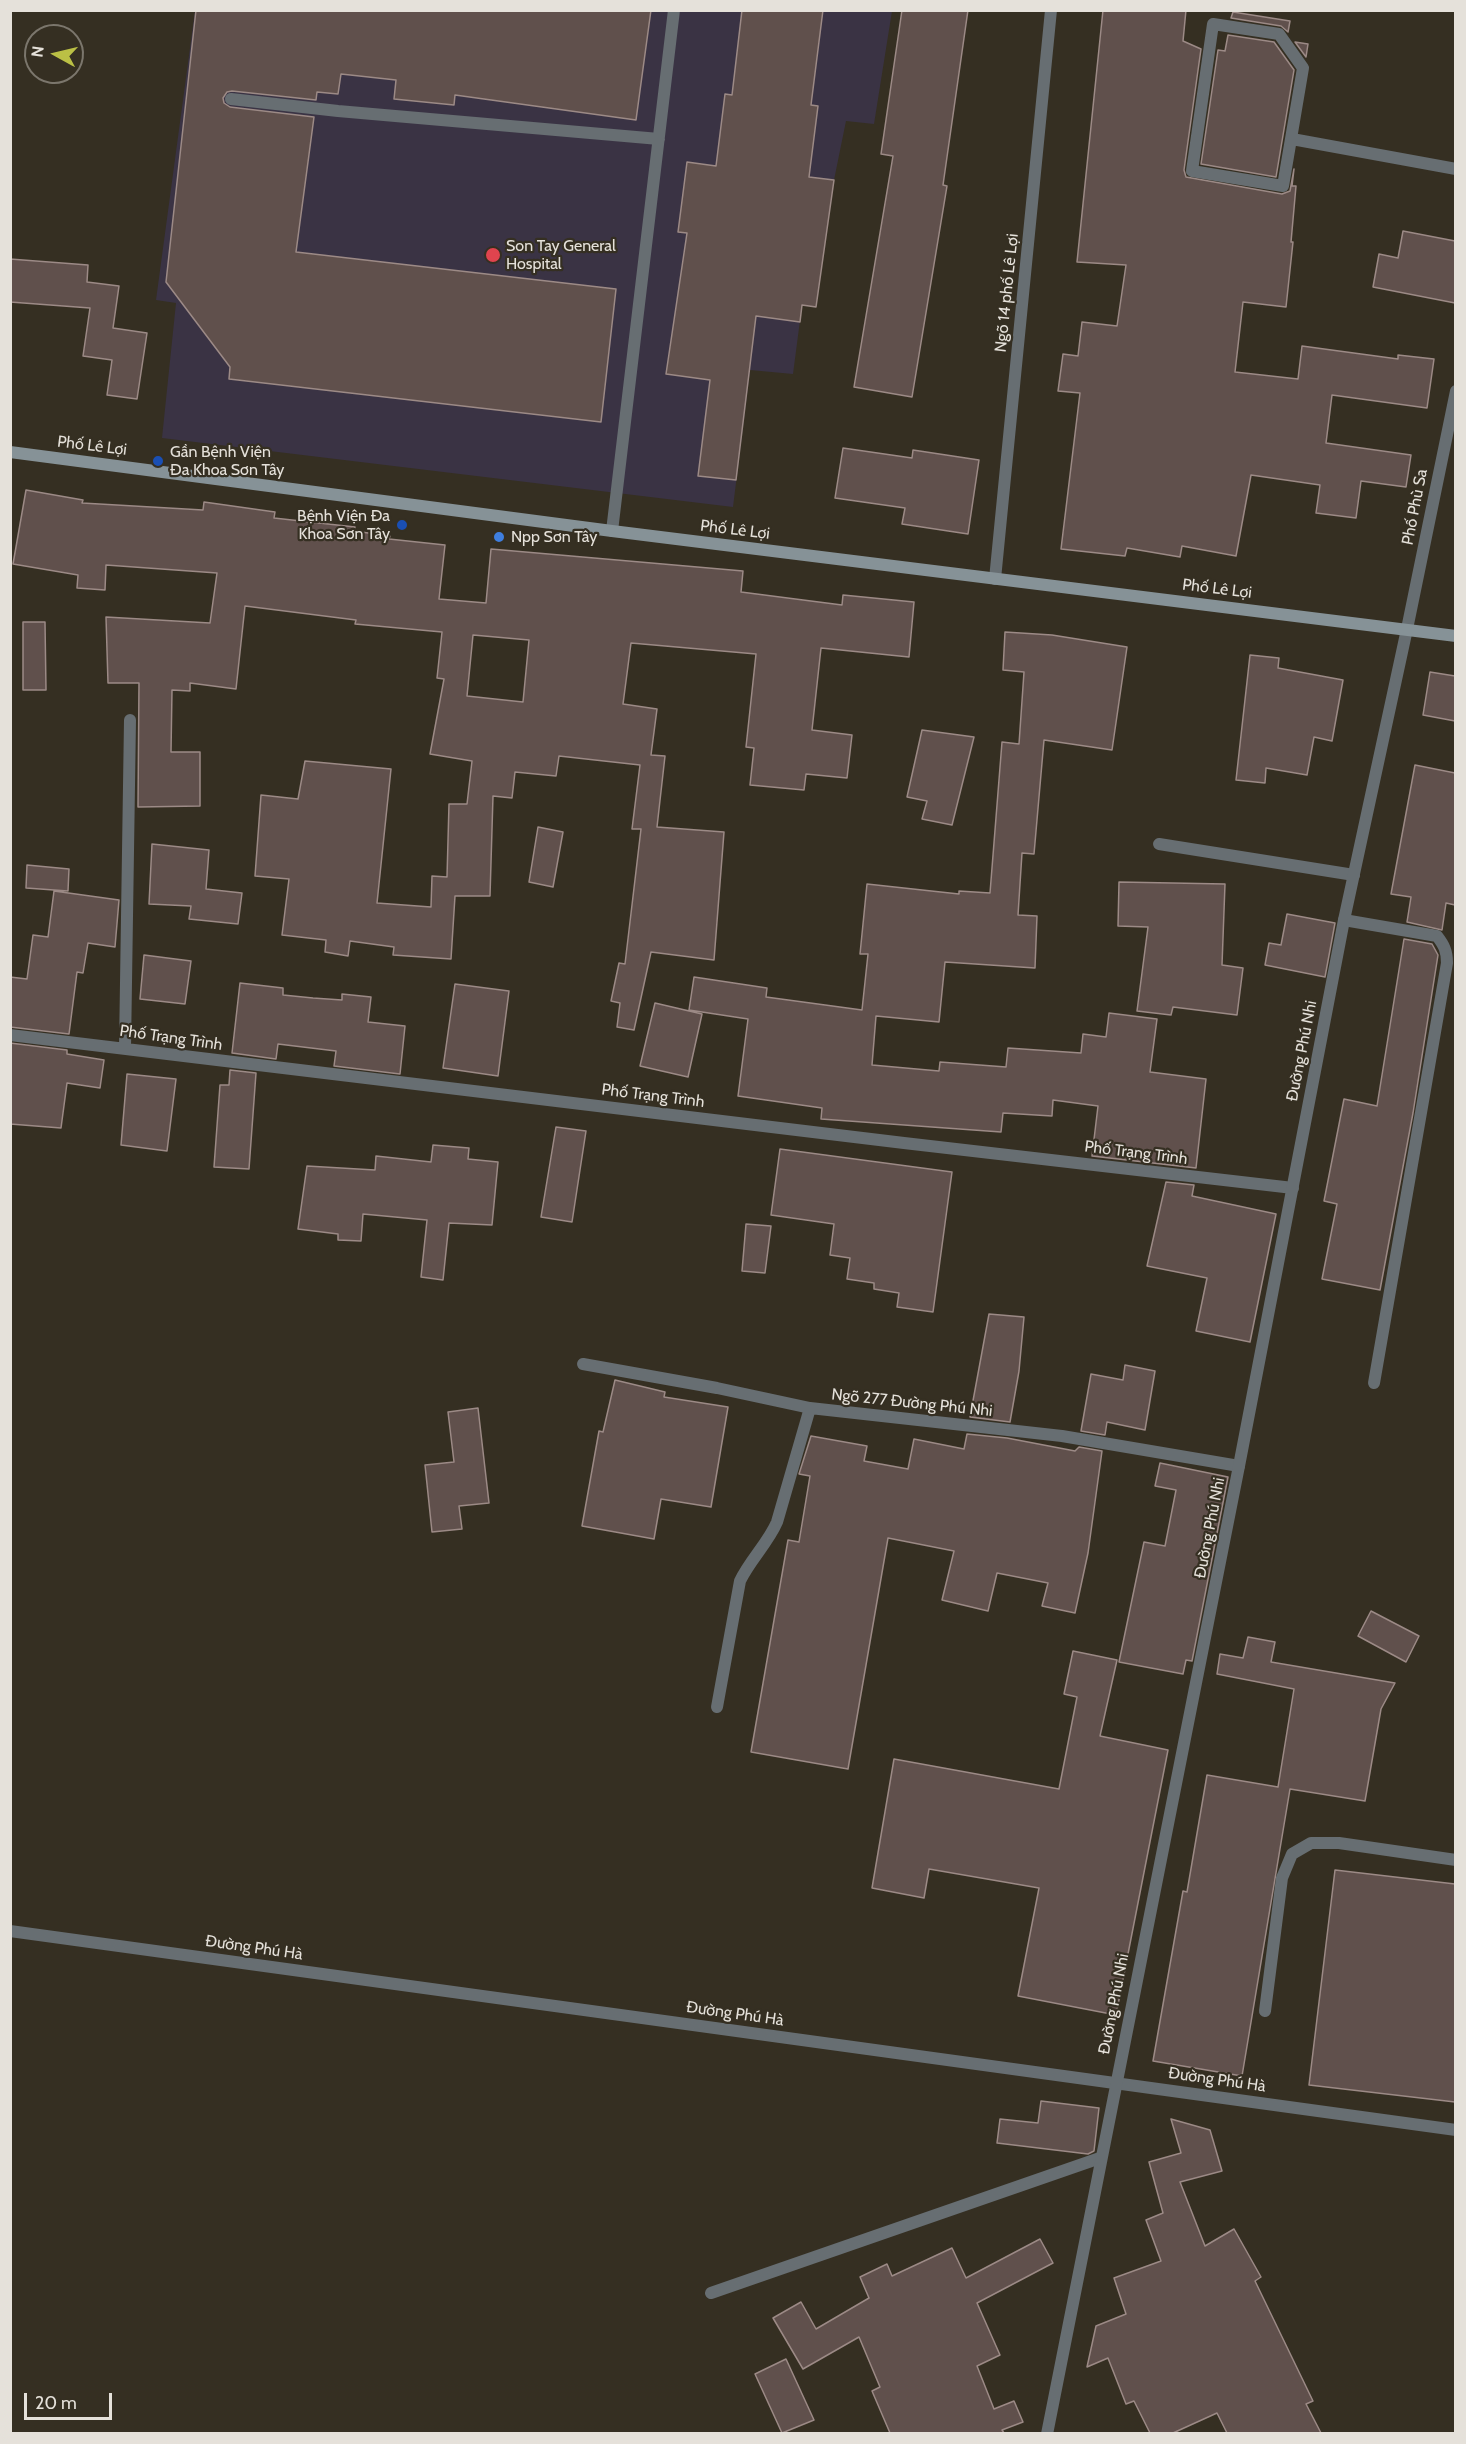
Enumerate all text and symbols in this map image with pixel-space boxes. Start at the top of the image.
north arrow [24,24,84,84]
text: N [27,45,48,59]
street label: Ngõ 14 phố Lê Lợi [991,233,1023,353]
place label: Son Tay General Hospital [506,236,616,274]
marker: Son Tay General Hospital [484,246,502,264]
street label: Phố Lê Lợi [56,432,128,460]
place label: Gần Bệnh Viện Đa Khoa Sơn Tây [170,442,284,480]
marker: Gần Bệnh Viện Đa Khoa Sơn Tây [151,454,165,468]
street label: Phố Phù Sa [1398,467,1432,547]
place label: Bệnh Viện Đa Khoa Sơn Tây [297,506,390,544]
street label: Phố Lê Lợi [699,516,771,544]
marker: Bệnh Viện Đa Khoa Sơn Tây [395,518,409,532]
place label: Npp Sơn Tây [511,527,597,547]
marker: Npp Sơn Tây [492,530,506,544]
street label: Phố Lê Lợi [1181,575,1253,603]
street label: Đường Phú Nhi [1283,999,1321,1103]
street label: Phố Trạng Trình [118,1021,224,1055]
street label: Phố Trạng Trình [600,1080,706,1112]
street label: Phố Trạng Trình [1083,1137,1189,1169]
street label: Ngõ 277 Đường Phú Nhi [831,1385,993,1421]
street label: Đường Phú Nhi [1191,1476,1229,1580]
street label: Đường Phú Hà [204,1932,304,1964]
street label: Đường Phú Nhi [1095,1952,1133,2056]
street label: Đường Phú Hà [685,1998,785,2030]
street label: Đường Phú Hà [1167,2064,1267,2096]
scale bar [27,2381,116,2419]
text: 20 m [35,2392,77,2414]

